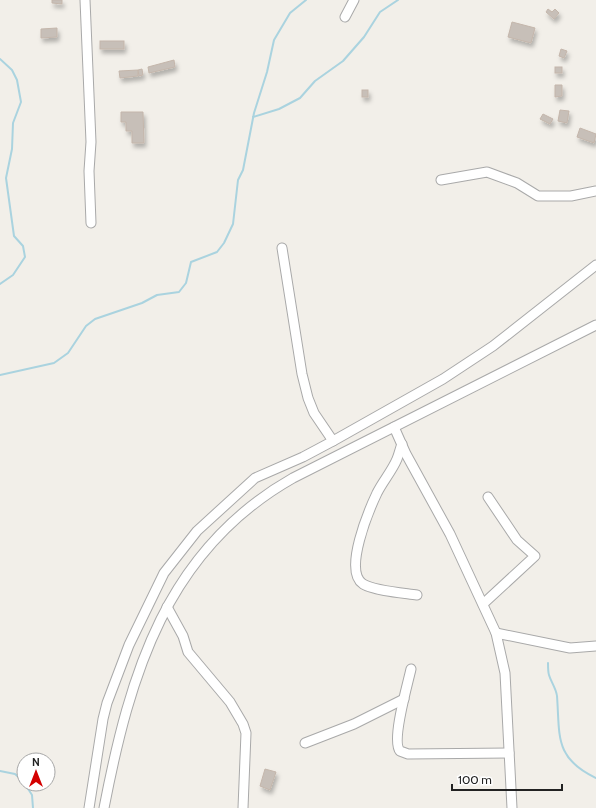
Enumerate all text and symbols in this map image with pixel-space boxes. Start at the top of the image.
north arrow [16,752,56,792]
text: N [32,755,40,769]
scale bar [452,766,562,792]
text: 100 m [458,772,492,787]

